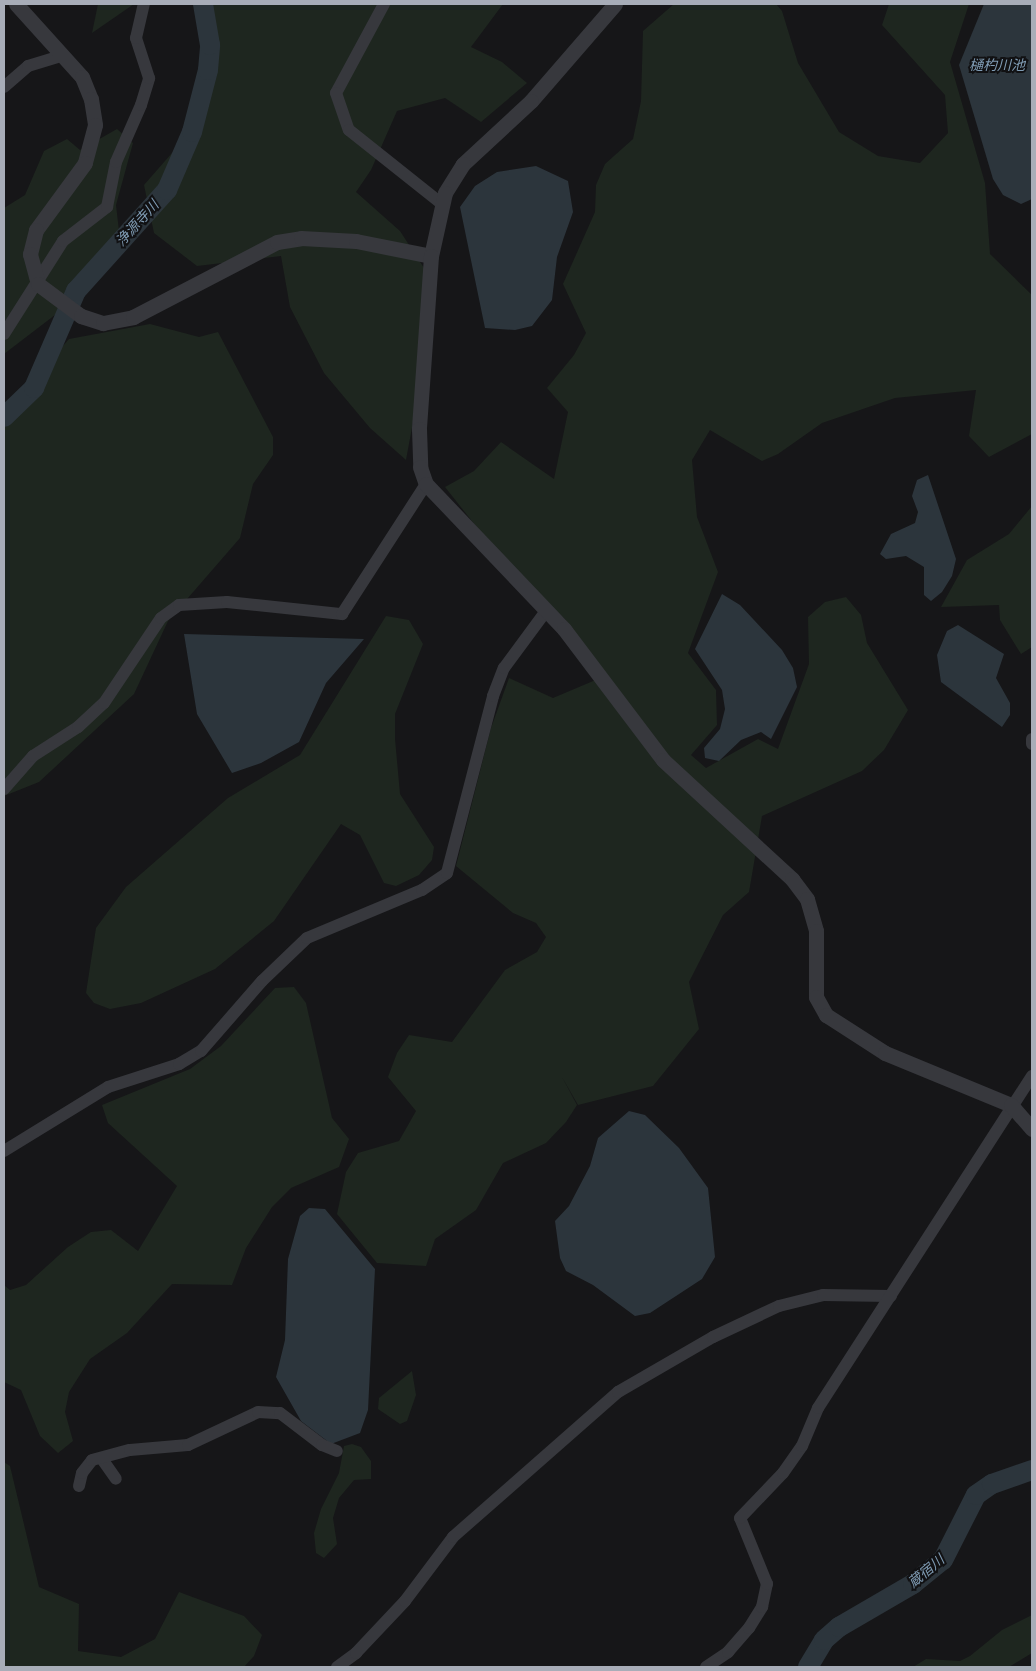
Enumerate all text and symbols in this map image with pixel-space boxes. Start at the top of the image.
water label: 樋杓川池 [969,57,1025,73]
water label: 浄源寺川 [112,197,162,249]
water label: 蔵宿川 [905,1551,947,1591]

